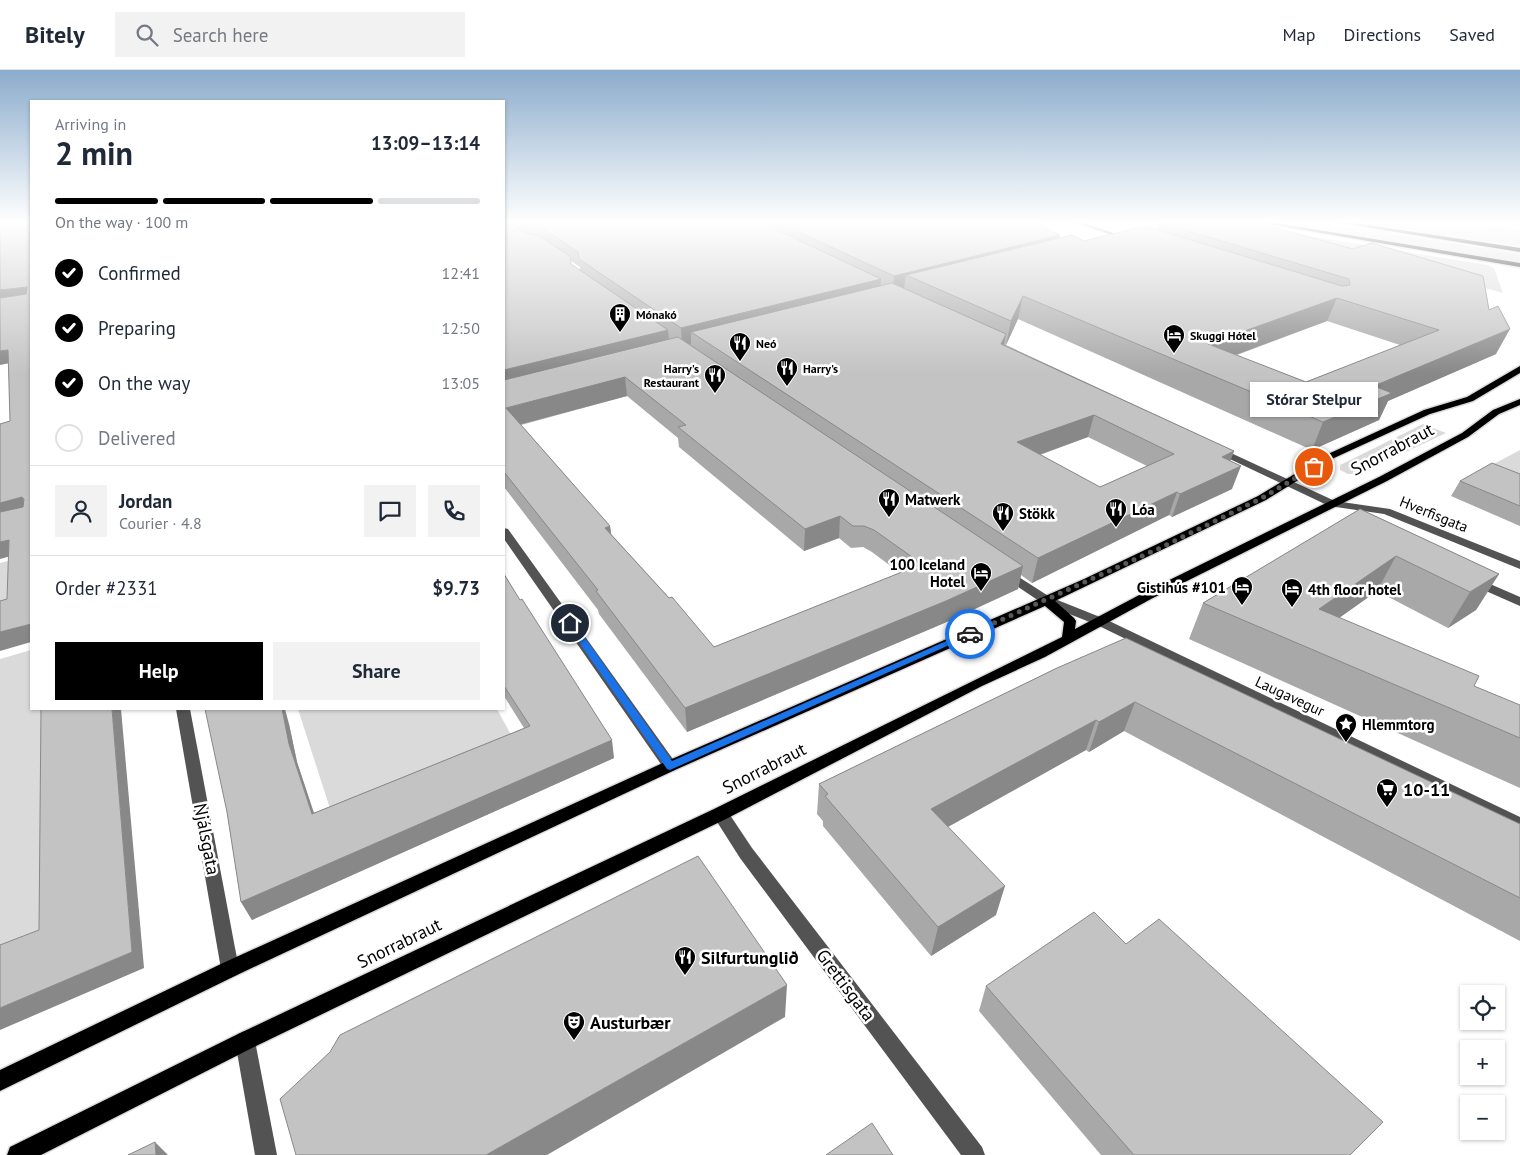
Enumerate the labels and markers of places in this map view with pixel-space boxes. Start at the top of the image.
building icon: Mónakó [608,302,632,333]
place label: Mónakó [636,307,677,322]
hotel icon: Skuggi Hótel [1162,323,1186,354]
place label: Skuggi Hótel [1190,328,1256,343]
restaurant icon: Neó [728,331,752,362]
place label: Neó [756,336,777,351]
restaurant icon: Harry's [775,356,799,387]
place label: Harry's Restaurant [644,361,700,390]
place label: Harry's [803,361,838,376]
restaurant icon: Harry's Restaurant [703,363,727,394]
callout: Stórar Stelpur [1250,382,1378,417]
pin [1293,446,1335,488]
restaurant icon: Matwerk [877,487,901,518]
place label: Matwerk [905,490,961,509]
restaurant icon: Lóa [1104,497,1128,528]
place label: Lóa [1132,500,1155,519]
restaurant icon: Stökk [991,501,1015,532]
place label: Stökk [1019,504,1056,523]
place label: 100 Iceland Hotel [889,555,966,591]
hotel icon: 100 Iceland Hotel [969,561,993,592]
hotel icon: Gistihús #101 [1230,575,1254,606]
hotel icon: 4th floor hotel [1280,577,1304,608]
place label: Gistihús #101 [1137,578,1226,597]
place label: 4th floor hotel [1308,580,1402,599]
pin [549,602,591,644]
place icon: Hlemmtorg [1334,712,1358,743]
place label: Hlemmtorg [1362,715,1434,734]
supermarket icon: 10-11 [1375,777,1399,808]
place label: 10-11 [1403,778,1450,801]
restaurant icon: Silfurtunglið [673,945,697,976]
place label: Silfurtunglið [701,946,799,969]
theatre icon: Austurbær [562,1010,586,1041]
place label: Austurbær [590,1011,671,1034]

